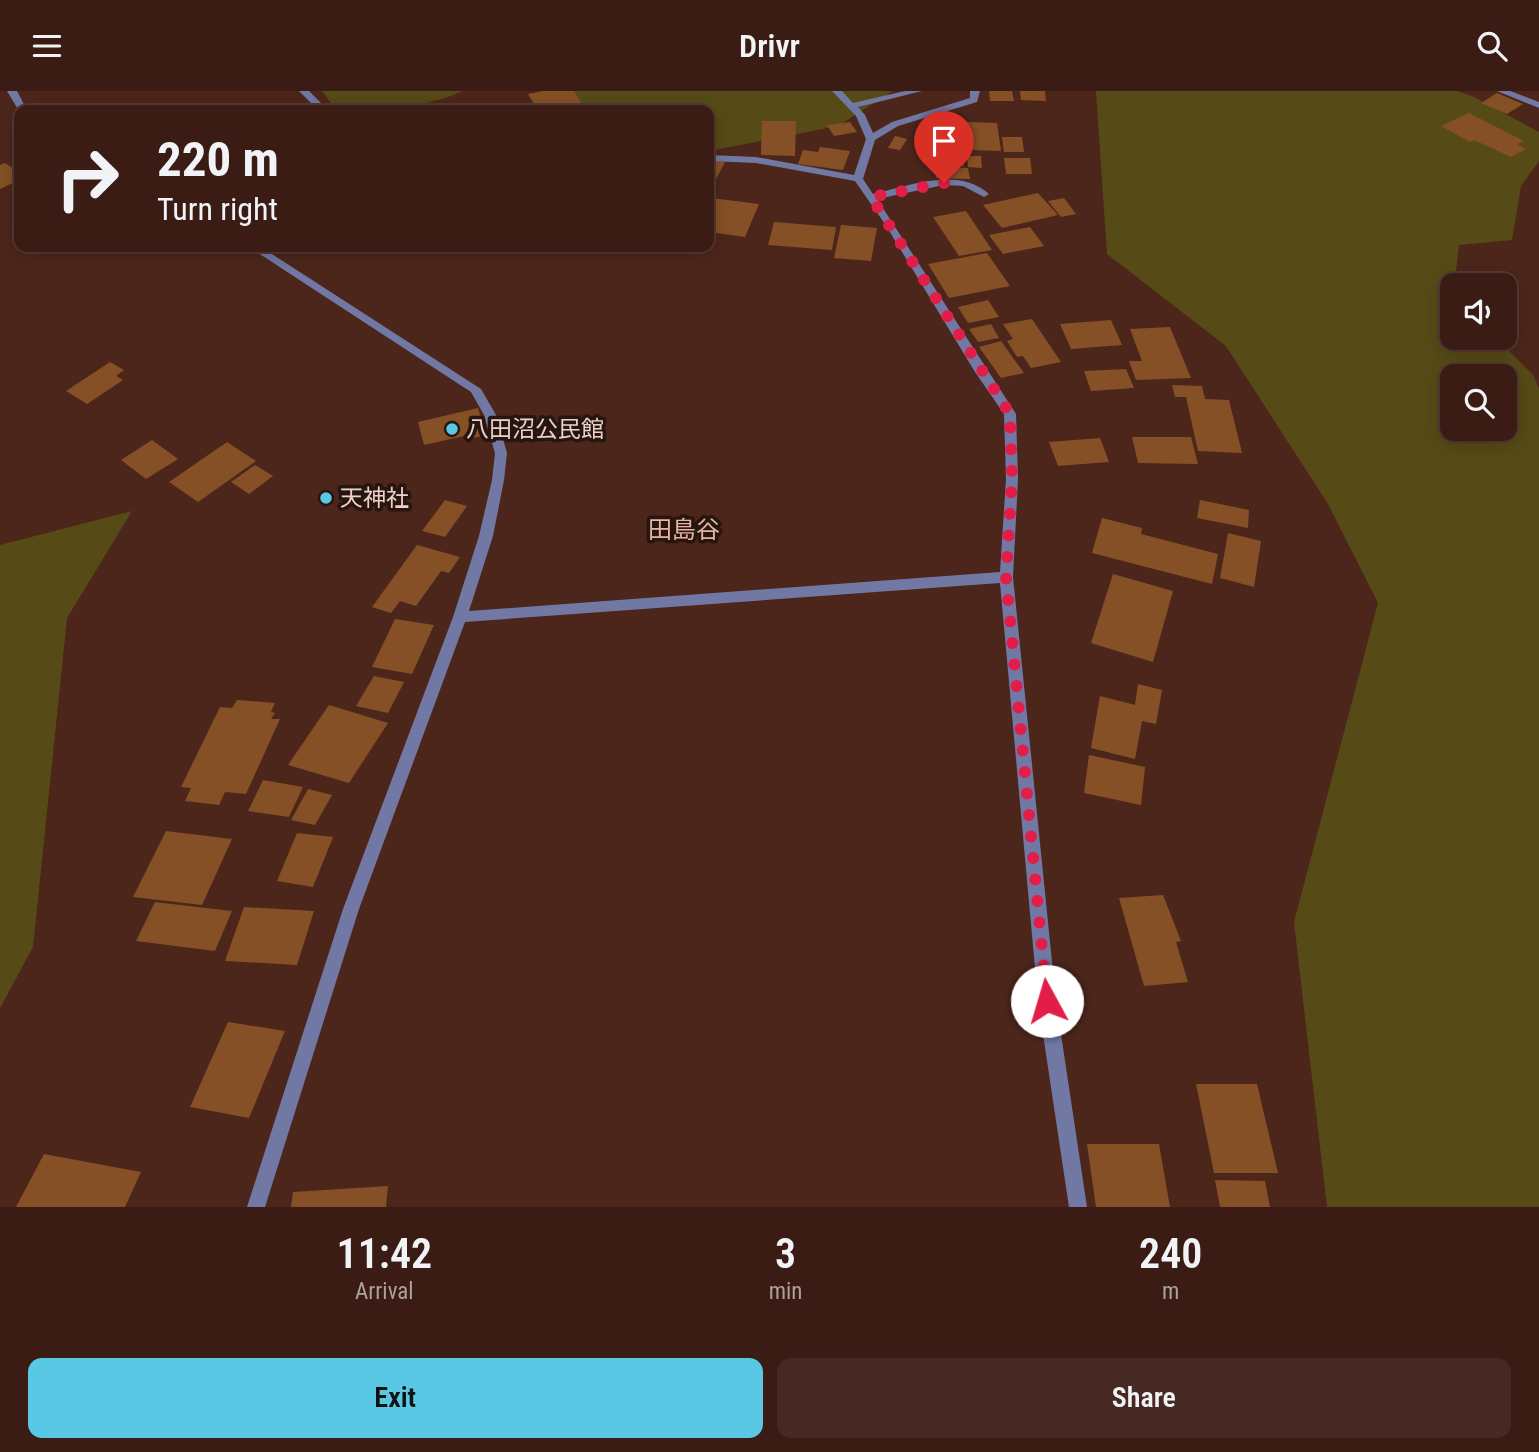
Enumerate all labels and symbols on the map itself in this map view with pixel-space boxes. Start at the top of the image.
pin [914,111,974,183]
place label: 八田沼公民館 [466,416,604,443]
marker: 八田沼公民館 [444,421,460,437]
place label: 天神社 [340,485,409,512]
marker: 天神社 [318,490,334,506]
district label: 田島谷 [648,516,720,544]
position arrow [1010,964,1084,1038]

